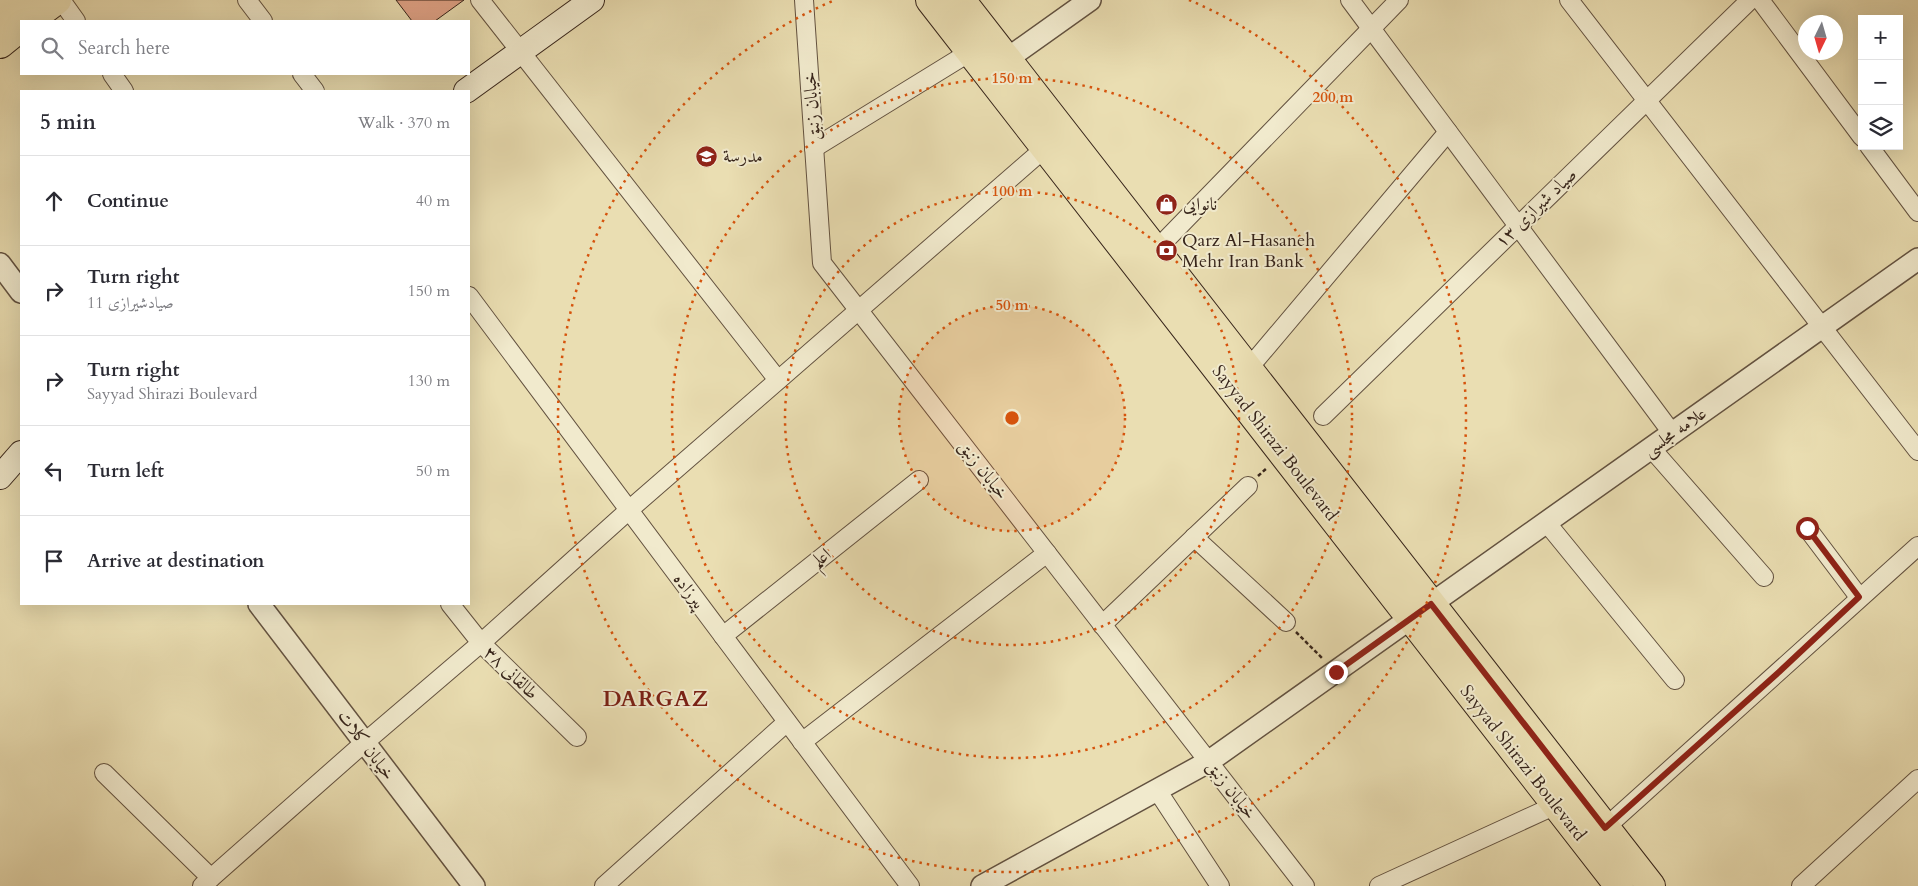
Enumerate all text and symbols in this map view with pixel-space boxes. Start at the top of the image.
north arrow [1798,15,1843,60]
map controls [1858,15,1903,150]
button: + [1858,15,1903,60]
search box [20,20,470,75]
icon: search [38,34,66,62]
text: Search here [78,35,170,61]
button: − [1858,60,1903,105]
text: 150 m [992,68,1033,88]
street label: خیابان زنبق [797,71,827,141]
text: 200 m [1313,87,1354,107]
button: layers [1858,105,1903,150]
text: 5 min [40,108,96,137]
text: Walk · 370 m [358,112,450,134]
school or university icon: مدرسة [695,144,719,168]
place label: مدرسة [723,144,763,169]
street label: صیاد شیرازی ۱۳ [1490,163,1582,253]
text: 100 m [992,181,1033,201]
icon: ahead [40,187,68,215]
text: Continue [87,188,169,214]
text: 40 m [416,190,450,212]
shop icon: نانوایی [1155,192,1179,216]
place label: نانوایی [1183,192,1217,217]
place label: Qarz Al-Hasaneh Mehr Iran Bank [1182,228,1315,274]
bank icon: Qarz Al-Hasaneh Mehr Iran Bank [1154,238,1178,262]
text: Turn right [87,264,179,290]
icon: right [40,277,68,305]
text: 150 m [408,280,450,302]
text: صیادشیرازی 11 [87,292,174,314]
text: 50 m [995,295,1029,315]
text: Turn right [87,357,179,383]
street label: Sayyad Shirazi Boulevard [1206,360,1344,527]
icon: right [40,367,68,395]
text: 130 m [408,370,450,392]
text: Sayyad Shirazi Boulevard [87,383,258,405]
street label: علامه مجلسی [1638,401,1712,463]
centre of rings [1003,409,1021,427]
street label: خیابان زنبق [952,435,1014,505]
icon: left [40,457,68,485]
text: Turn left [87,458,164,484]
text: 50 m [416,460,450,482]
route start [1796,517,1819,540]
street label: اعلم [806,542,840,578]
icon: arrive [40,547,68,575]
text: Arrive at destination [87,548,264,574]
street label: پیرزاده [667,568,712,615]
street label: طالقانی ۳۸ [478,641,544,705]
route end [1325,661,1348,684]
street label: Sayyad Shirazi Boulevard [1454,680,1592,847]
district label: DARGAZ [603,684,709,714]
street label: خیابان کلات [331,705,401,785]
street label: خیابان زنبق [1200,755,1262,825]

